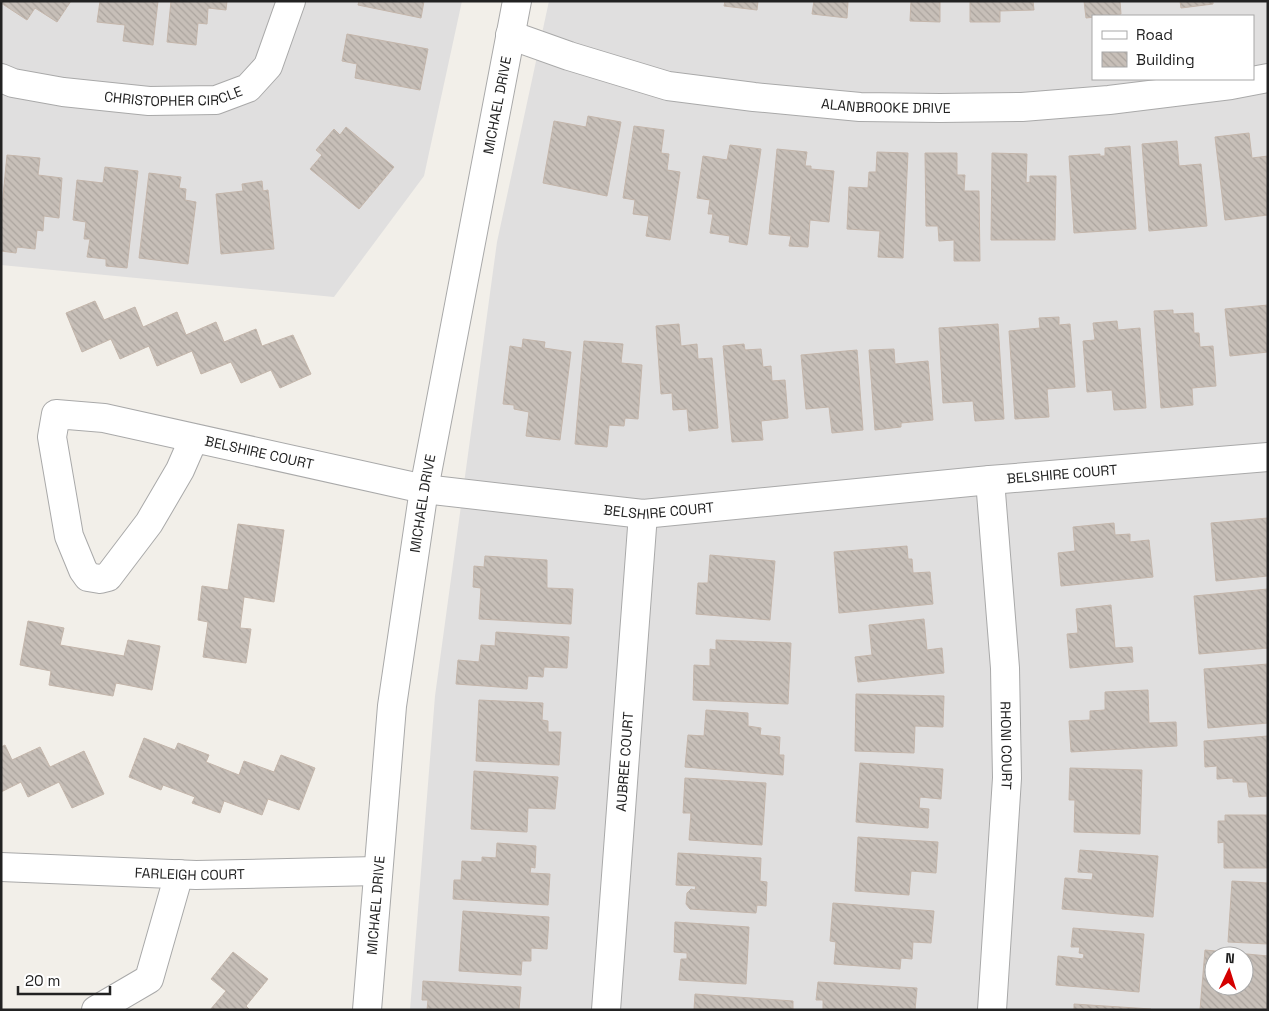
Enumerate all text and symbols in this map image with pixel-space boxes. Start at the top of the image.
legend [1092,15,1254,80]
text: Road [1136,25,1173,44]
text: Building [1136,50,1195,69]
street label: MICHAEL DRIVE [479,55,515,156]
street label: CHRISTOPHER CIRCLE [103,82,245,110]
street label: ALANBROOKE DRIVE [820,94,951,117]
street label: BELSHIRE COURT [203,432,315,473]
street label: MICHAEL DRIVE [406,452,439,554]
street label: BELSHIRE COURT [1006,460,1118,488]
street label: BELSHIRE COURT [603,498,715,523]
street label: RHONI COURT [997,701,1016,790]
street label: AUBREE COURT [612,711,637,812]
street label: MICHAEL DRIVE [363,855,389,956]
street label: FARLEIGH COURT [134,863,245,884]
north arrow [1204,946,1254,996]
text: N [1225,949,1235,967]
scale bar [18,964,110,996]
text: 20 m [25,971,60,990]

